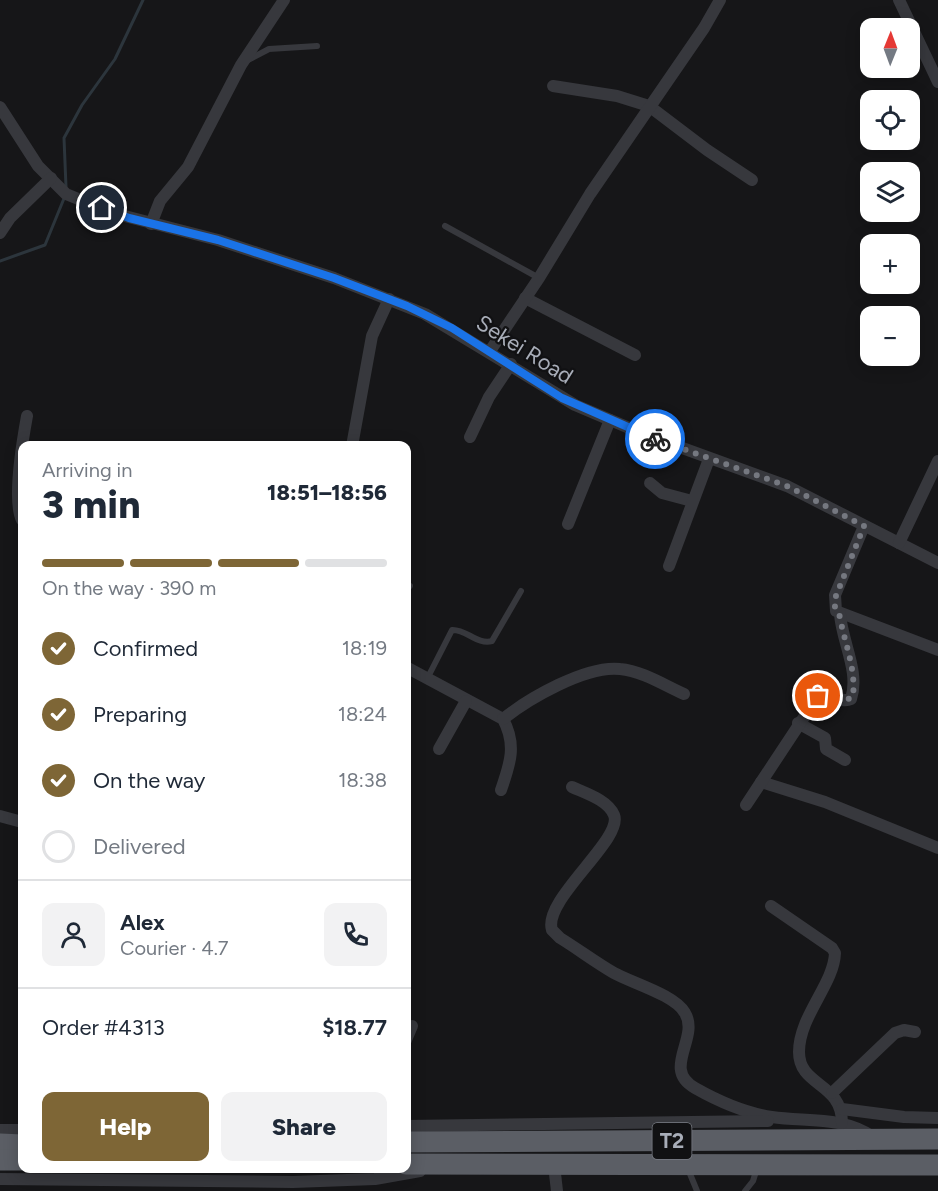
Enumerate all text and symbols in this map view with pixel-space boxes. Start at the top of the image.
north arrow [860,18,920,78]
map controls [860,18,920,366]
button: locate [860,90,920,150]
button: layers [860,162,920,222]
pin [76,182,127,233]
icon: home [85,191,118,224]
button: + [860,234,920,294]
button: − [860,306,920,366]
street label: Sekei Road [471,309,578,390]
courier [625,409,685,469]
icon: bike [639,423,672,456]
text: Arriving in [42,458,132,482]
text: 18:51–18:56 [267,479,387,506]
text: 3 min [42,481,140,528]
text: On the way · 390 m [42,576,216,600]
icon: check [42,632,75,665]
text: Confirmed [93,635,198,662]
text: 18:19 [342,636,387,660]
pin [792,670,843,721]
icon: bag [801,679,834,712]
icon: check [42,698,75,731]
text: Preparing [93,701,187,728]
text: 18:24 [338,702,387,726]
icon: check [42,764,75,797]
text: On the way [93,767,205,794]
text: 18:38 [338,768,387,792]
text: Delivered [93,833,186,860]
button: person [42,903,105,966]
button: phone [324,903,387,966]
text: Alex [120,909,165,936]
text: Courier · 4.7 [120,936,229,960]
text: Order #4313 [42,1014,165,1041]
text: $18.77 [322,1014,387,1041]
button: Help [42,1092,209,1161]
button: Share [221,1092,387,1161]
road number: T2 [652,1123,692,1159]

